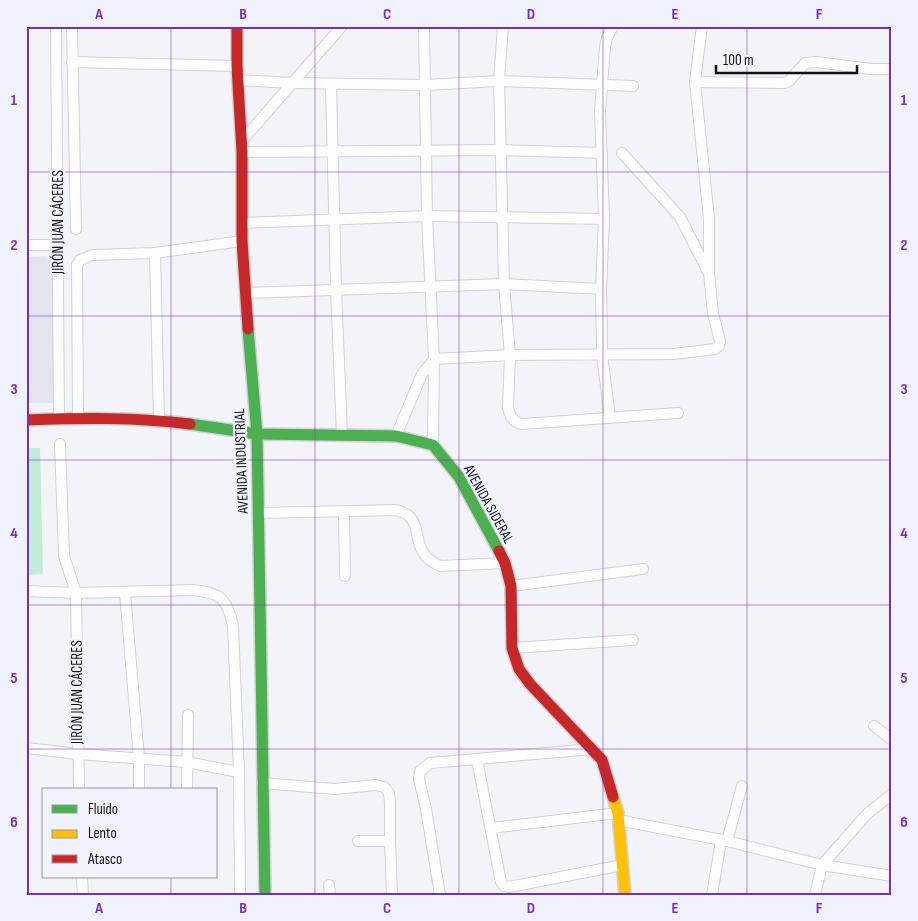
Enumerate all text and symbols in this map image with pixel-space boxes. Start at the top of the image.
text: A [94,5,103,24]
text: B [239,5,247,24]
text: C [383,5,391,24]
text: D [527,5,535,24]
text: E [672,5,679,24]
text: F [816,5,823,24]
scale bar [716,42,857,74]
text: 100 m [723,51,754,70]
text: 1 [11,91,18,110]
text: 1 [901,91,908,110]
street label: JIRÓN JUAN CÁCERES [49,170,68,275]
text: 2 [10,236,18,255]
text: 2 [900,236,908,255]
text: 3 [10,380,18,399]
text: 3 [900,380,908,399]
street label: AVENIDA INDUSTRIAL [230,408,253,515]
street label: AVENIDA SIDERAL [459,461,518,547]
text: 4 [10,524,18,543]
text: 4 [900,524,908,543]
street label: JIRÓN JUAN CÁCERES [68,640,87,745]
text: 5 [10,669,18,688]
text: 5 [900,669,908,688]
legend [42,788,218,878]
text: Fluido [88,800,118,819]
text: 6 [10,813,18,832]
text: 6 [900,813,908,832]
text: Lento [88,824,117,843]
text: Atasco [87,850,122,869]
text: A [94,899,103,918]
text: B [239,899,247,918]
text: C [383,899,391,918]
text: D [527,899,535,918]
text: E [672,899,679,918]
text: F [816,899,823,918]

